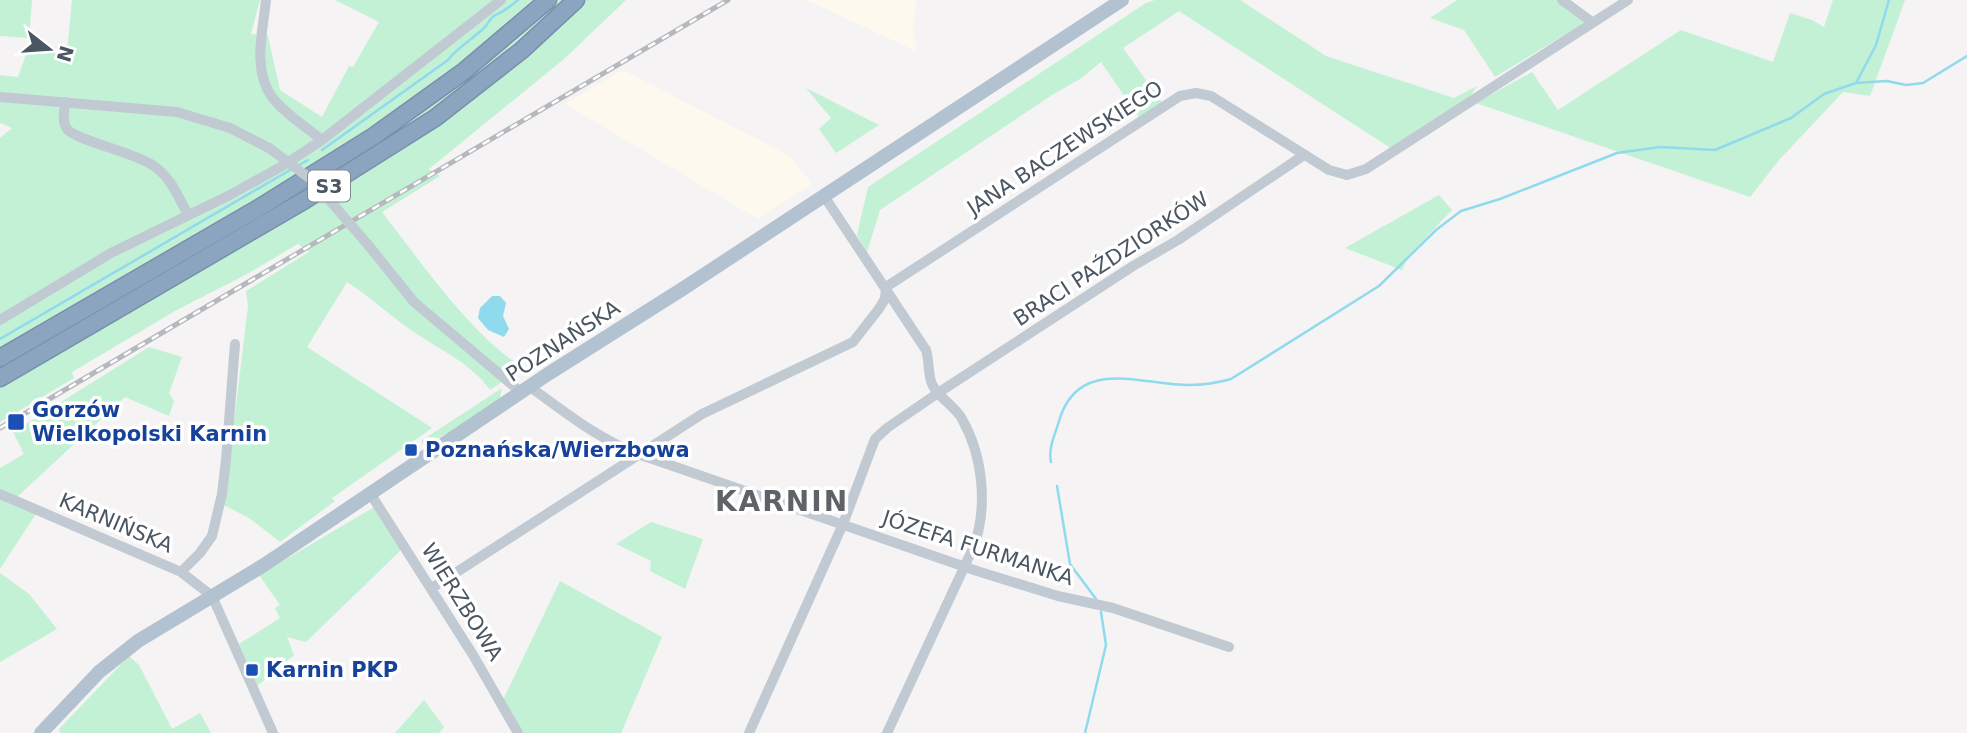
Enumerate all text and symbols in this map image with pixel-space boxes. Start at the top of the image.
north arrow [14,14,84,84]
text: N [52,43,78,65]
street label: JANA BACZEWSKIEGO [961,76,1167,221]
road number: S3 [308,170,350,202]
street label: BRACI PAŹDZIORKÓW [1009,186,1213,331]
street label: POZNAŃSKA [501,294,625,387]
place label: Gorzów Wielkopolski Karnin [32,398,267,446]
marker: Gorzów Wielkopolski Karnin [6,412,26,432]
place label: Poznańska/Wierzbowa [425,438,690,462]
marker: Poznańska/Wierzbowa [403,442,419,458]
district label: KARNIN [715,485,849,518]
street label: KARNIŃSKA [56,487,177,558]
street label: JÓZEFA FURMANKA [877,504,1078,590]
street label: WIERZBOWA [416,539,508,666]
place label: Karnin PKP [266,658,398,682]
marker: Karnin PKP [244,662,260,678]

